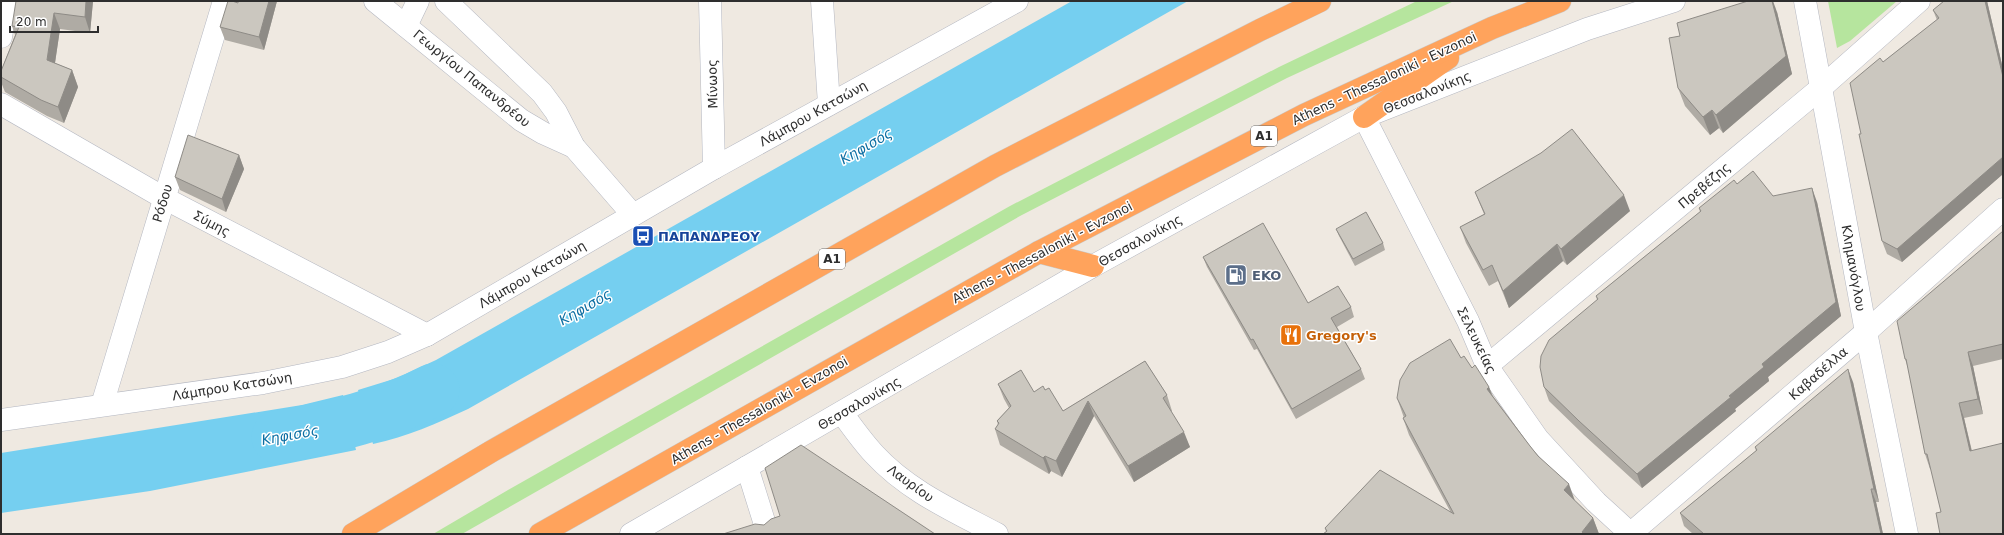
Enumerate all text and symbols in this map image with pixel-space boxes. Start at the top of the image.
scale bar [10,8,98,34]
text: 20 m [16,15,47,29]
street label: Γεωργίου Παπανδρέου [410,27,533,130]
street label: Athens - Thessaloniki - Evzonoi [1290,29,1479,128]
street label: Μίνωος [705,59,720,109]
street label: Θεσσαλονίκης [1381,68,1473,117]
street label: Λάμπρου Κατσώνη [757,78,870,149]
water label: Κηφισός [837,125,895,167]
road number: Α1 [1251,126,1277,146]
street label: Πρεβέζης [1675,159,1733,211]
street label: Ρόδου [150,182,175,224]
street label: Athens - Thessaloniki - Evzonoi [950,198,1135,306]
street label: Σύμης [191,207,233,239]
street label: Θεσσαλονίκης [1096,211,1185,270]
bus stop icon: ΠΑΠΑΝΔΡΕΟΥ [630,223,656,249]
street label: Κλημανόγλου [1839,224,1868,312]
place label: ΠΑΠΑΝΔΡΕΟΥ [658,229,760,244]
street label: Λάμπρου Κατσώνη [476,238,588,311]
road number: Α1 [819,249,845,269]
fuel station icon: EKO [1223,262,1249,288]
place label: EKO [1252,268,1281,283]
water label: Κηφισός [556,286,614,328]
street label: Σελευκείας [1454,304,1499,376]
restaurant icon: Gregory's [1278,322,1304,348]
place label: Gregory's [1306,328,1377,343]
street label: Καβαδέλλα [1786,344,1851,403]
street label: Athens - Thessaloniki - Evzonoi [668,354,850,467]
street label: Λάμπρου Κατσώνη [171,370,293,403]
street label: Θεσσαλονίκης [815,374,903,433]
water label: Κηφισός [260,422,320,448]
street label: Λαυρίου [885,462,937,505]

